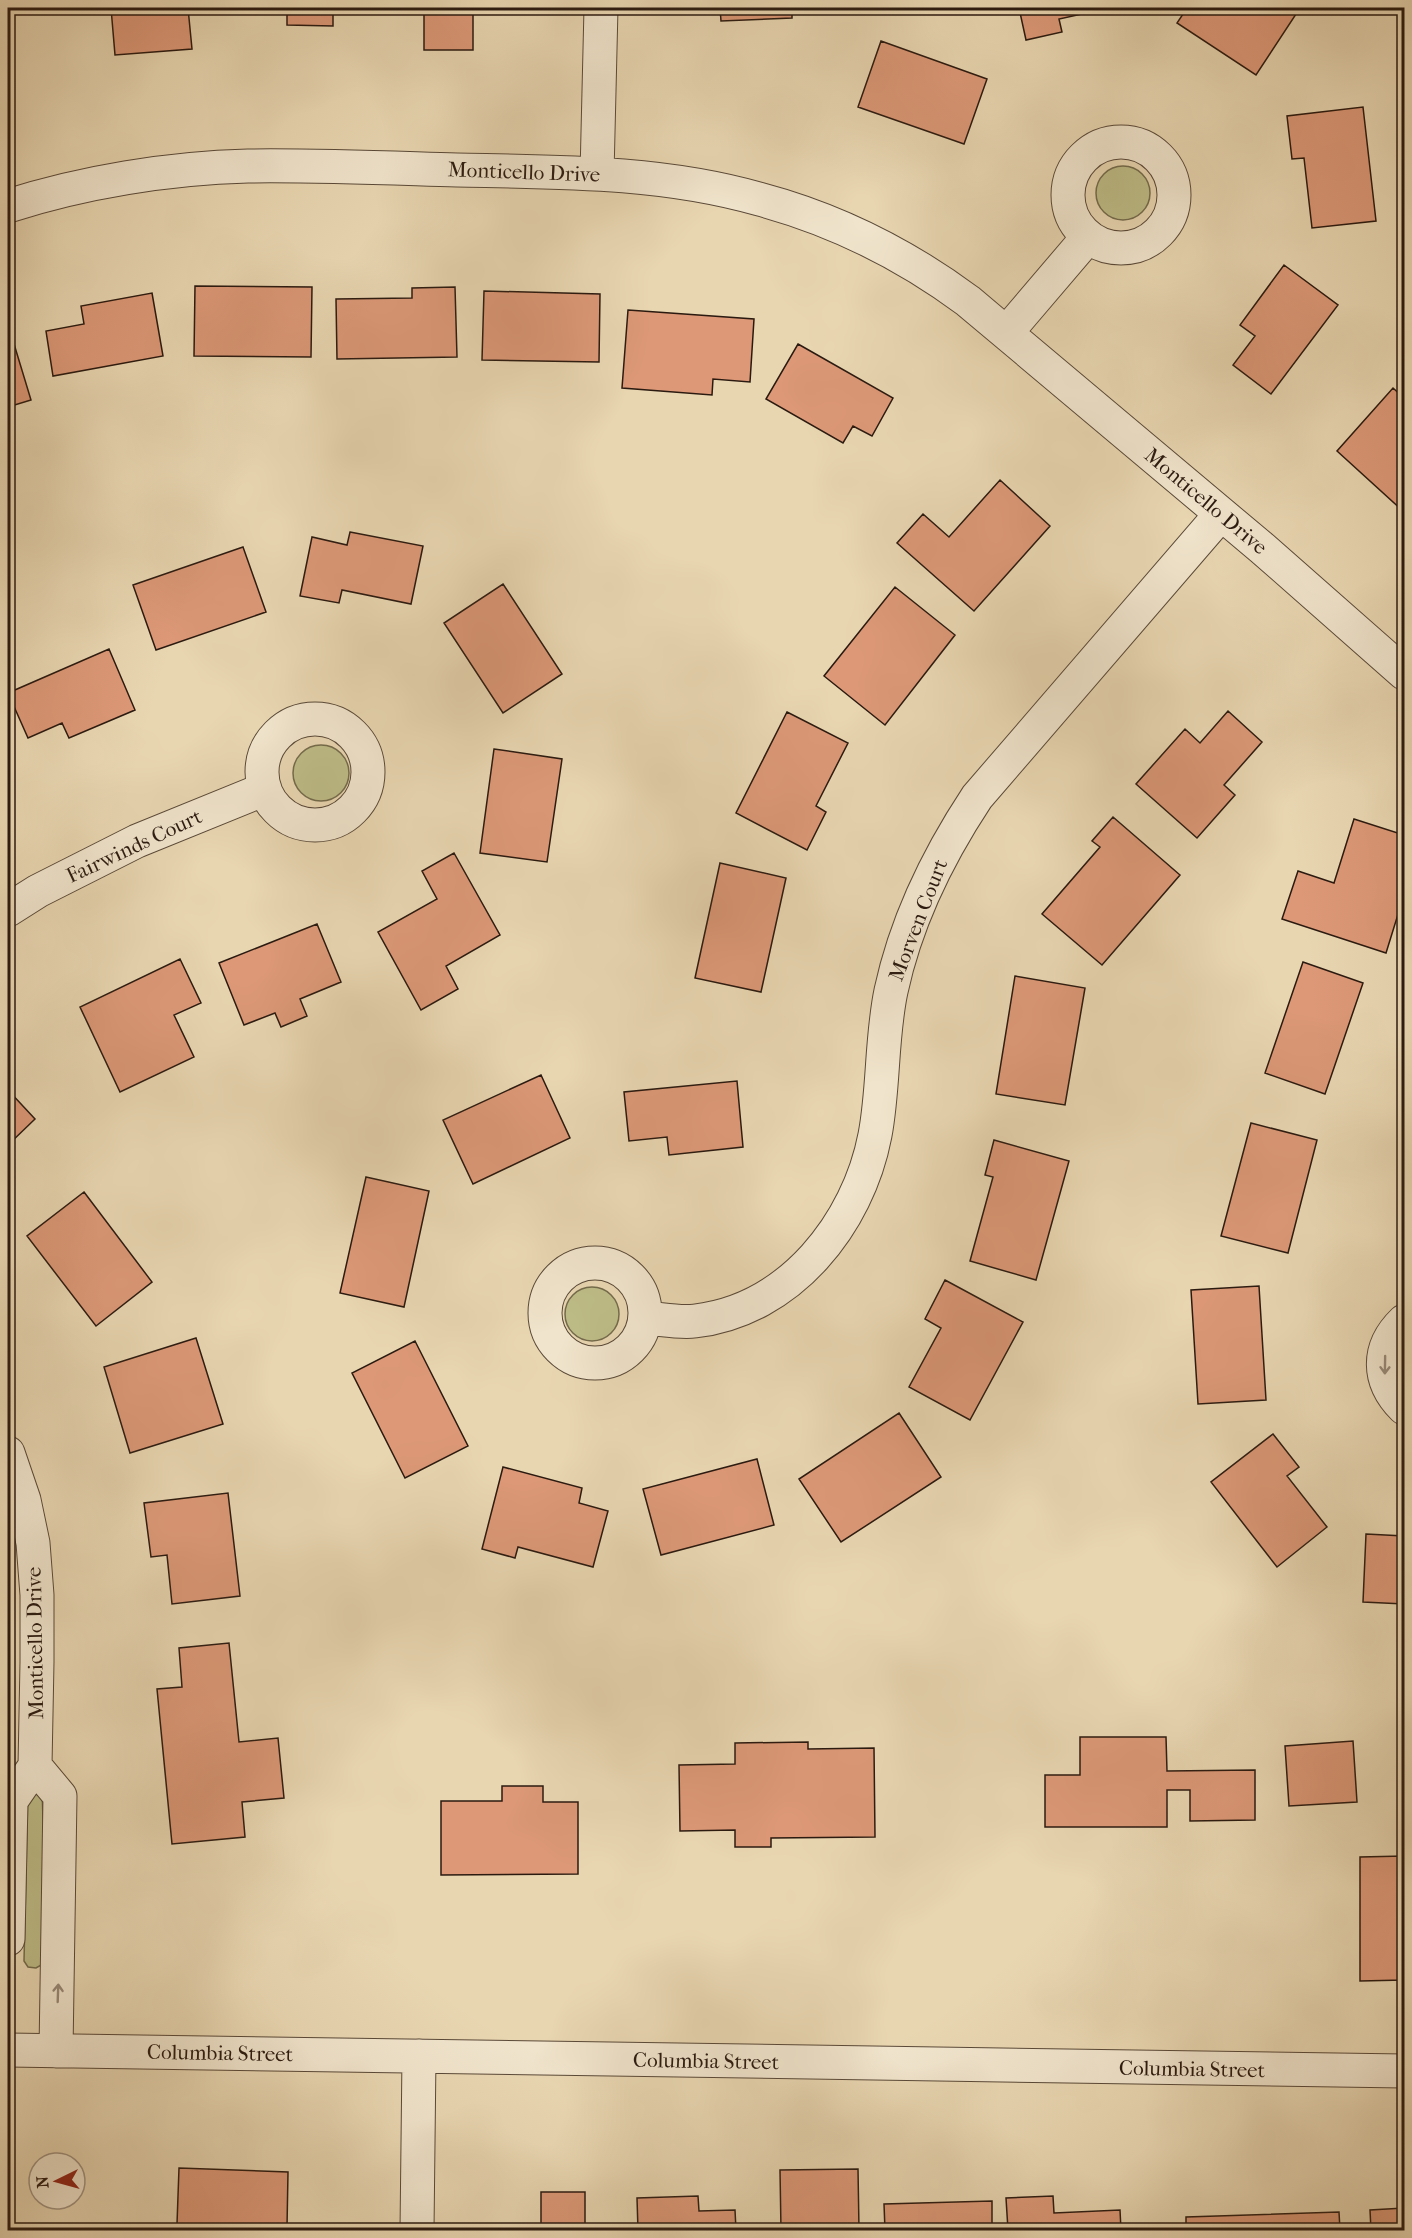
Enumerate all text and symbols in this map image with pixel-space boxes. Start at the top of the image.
street label: Monticello Drive [447,157,601,187]
street label: Monticello Drive [1140,443,1272,559]
street label: Fairwinds Court [62,804,206,888]
street label: Morven Court [884,855,952,984]
one-way arrow [1379,1354,1390,1374]
street label: Monticello Drive [22,1567,48,1719]
one-way arrow [52,1983,63,2003]
street label: Columbia Street [147,2040,294,2066]
street label: Columbia Street [633,2048,780,2074]
street label: Columbia Street [1119,2056,1266,2082]
north arrow [27,2151,87,2211]
text: N [32,2175,53,2189]

